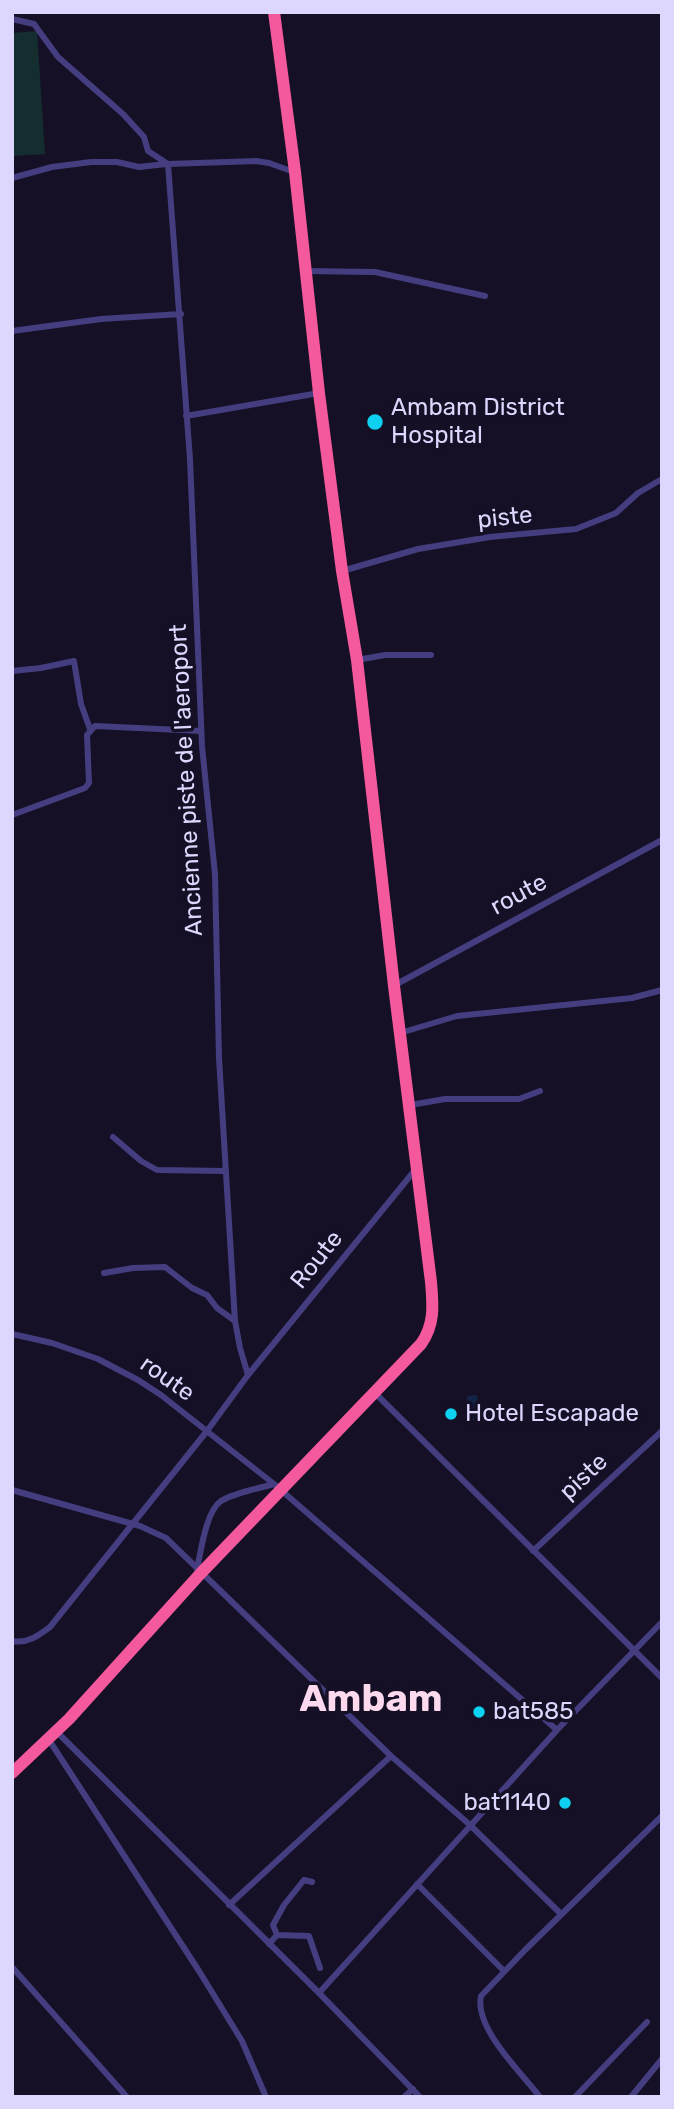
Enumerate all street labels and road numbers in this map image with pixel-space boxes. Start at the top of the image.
street label: piste [476,501,534,535]
street label: Ancienne piste de l'aeroport [164,623,210,937]
street label: route [486,868,552,922]
street label: Route [285,1225,349,1295]
street label: route [134,1350,200,1408]
street label: piste [554,1448,614,1506]

